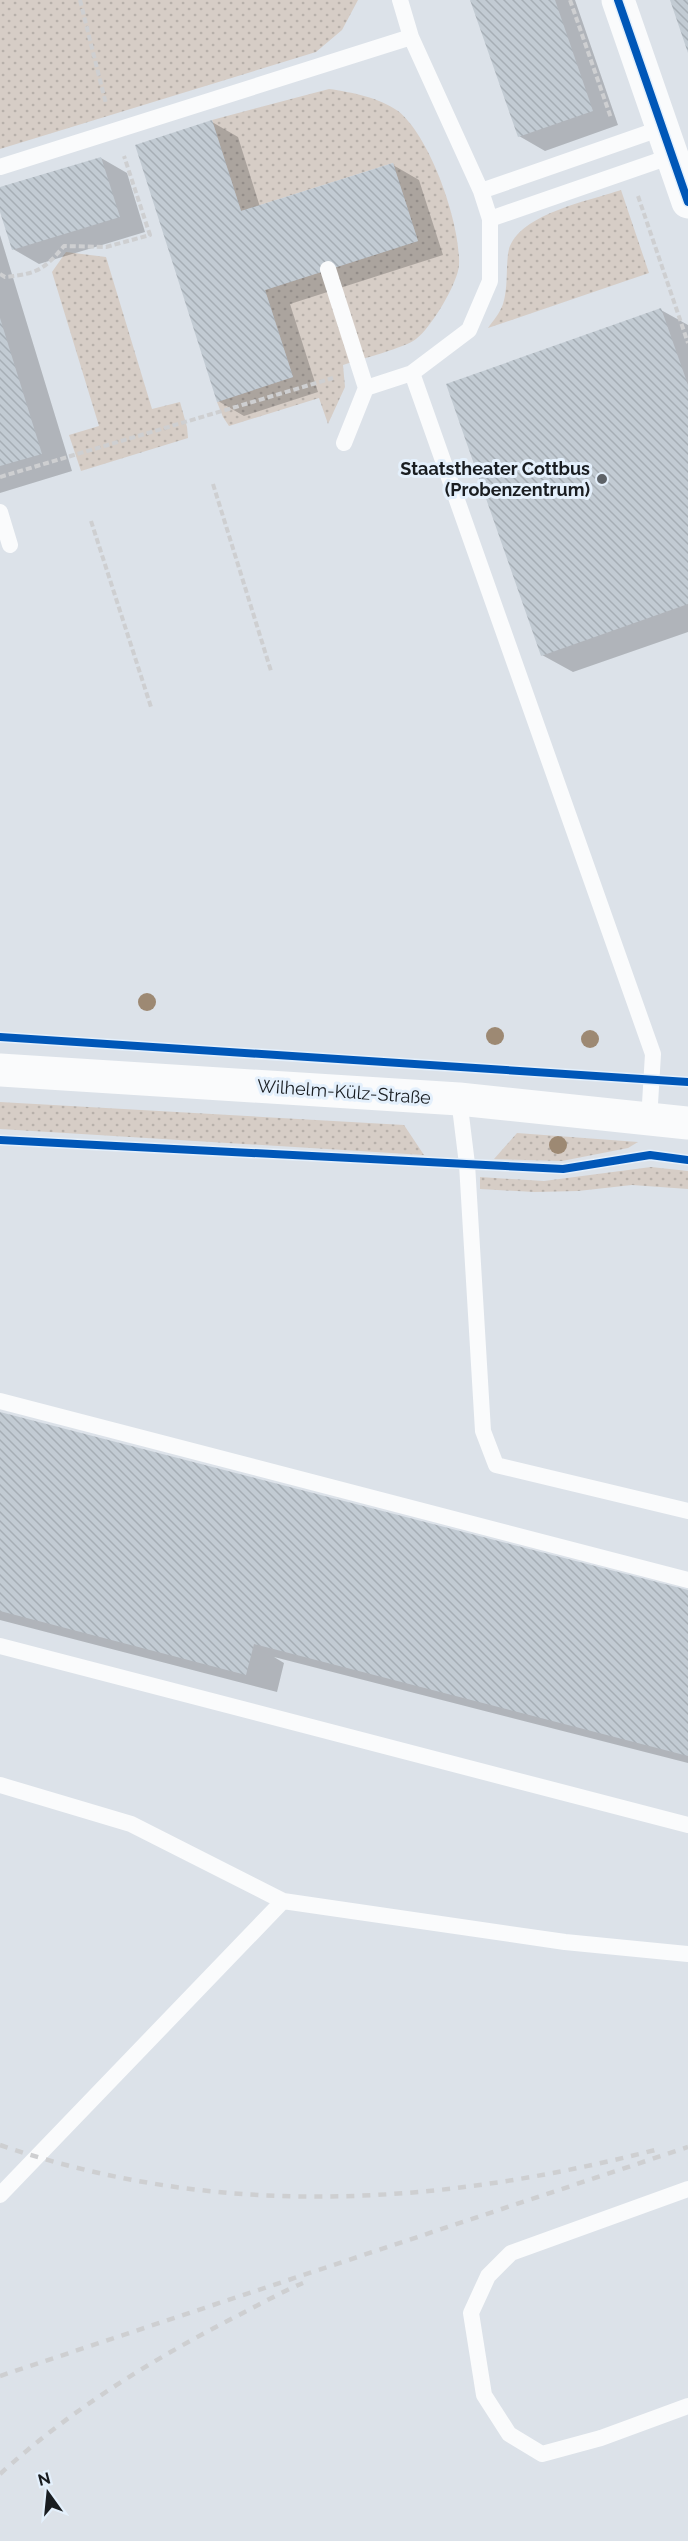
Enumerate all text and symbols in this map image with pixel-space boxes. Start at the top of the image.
place label: Staatstheater Cottbus (Probenzentrum) [400,458,590,500]
marker: Staatstheater Cottbus (Probenzentrum) [595,472,609,486]
street label: Wilhelm-Külz-Straße [256,1075,432,1108]
north arrow [18,2463,78,2523]
text: N [36,2468,53,2490]

